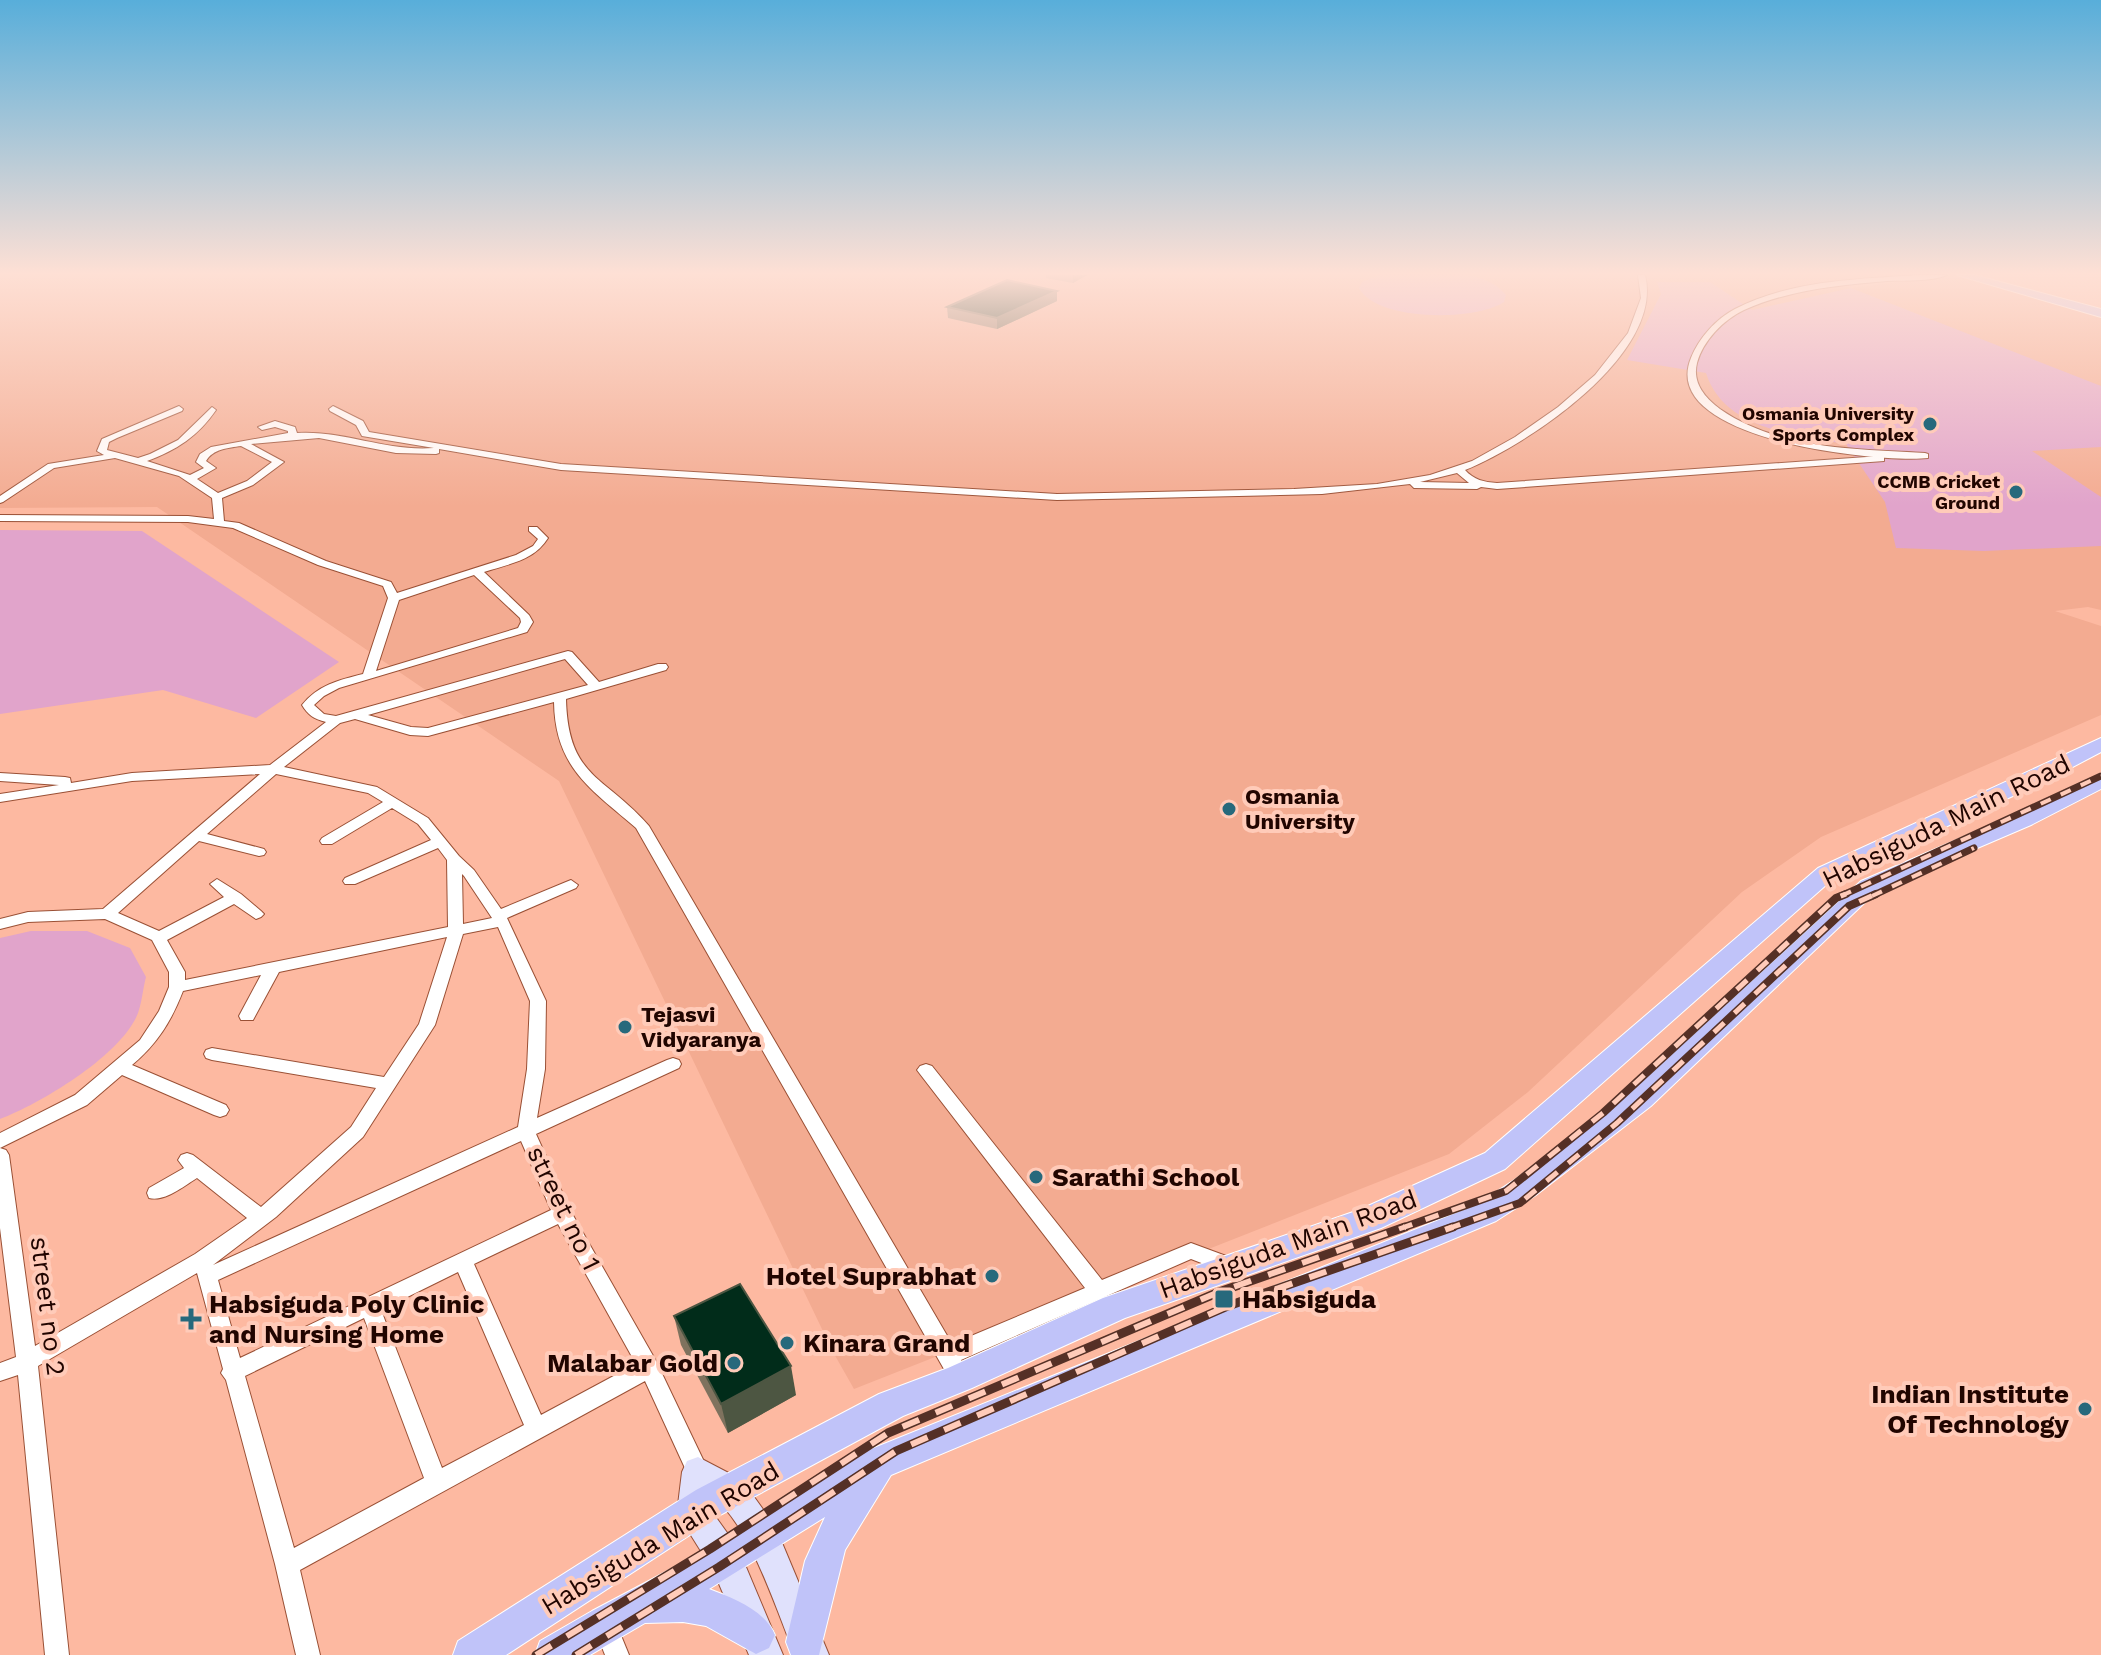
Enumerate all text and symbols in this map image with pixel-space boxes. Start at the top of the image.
place label: Osmania University Sports Complex [1742,403,1915,445]
marker: Osmania University Sports Complex [1921,415,1939,433]
place label: CCMB Cricket Ground [1877,471,2000,513]
marker: CCMB Cricket Ground [2007,483,2025,501]
street label: Habsiguda Main Road [1817,748,2075,894]
place label: Osmania University [1245,784,1356,834]
marker: Osmania University [1220,800,1238,818]
place label: Tejasvi Vidyaranya [641,1002,762,1052]
marker: Tejasvi Vidyaranya [616,1018,634,1036]
street label: street no 1 [521,1141,607,1275]
place label: Sarathi School [1052,1162,1240,1192]
marker: Sarathi School [1027,1168,1045,1186]
street label: Habsiguda Main Road [1155,1183,1421,1305]
street label: street no 2 [25,1235,71,1377]
place label: Hotel Suprabhat [766,1261,977,1291]
marker: Hotel Suprabhat [983,1267,1001,1285]
place label: Habsiguda [1242,1283,1376,1315]
marker: Habsiguda [1213,1288,1235,1310]
place label: Habsiguda Poly Clinic and Nursing Home [209,1289,485,1349]
marker: Habsiguda Poly Clinic and Nursing Home [180,1308,202,1330]
place label: Kinara Grand [803,1328,970,1358]
marker: Kinara Grand [778,1334,796,1352]
place label: Malabar Gold [547,1348,718,1378]
marker: Malabar Gold [725,1354,743,1372]
place label: Indian Institute Of Technology [1871,1379,2069,1439]
marker: Indian Institute Of Technology [2076,1400,2094,1418]
street label: Habsiguda Main Road [536,1455,784,1621]

